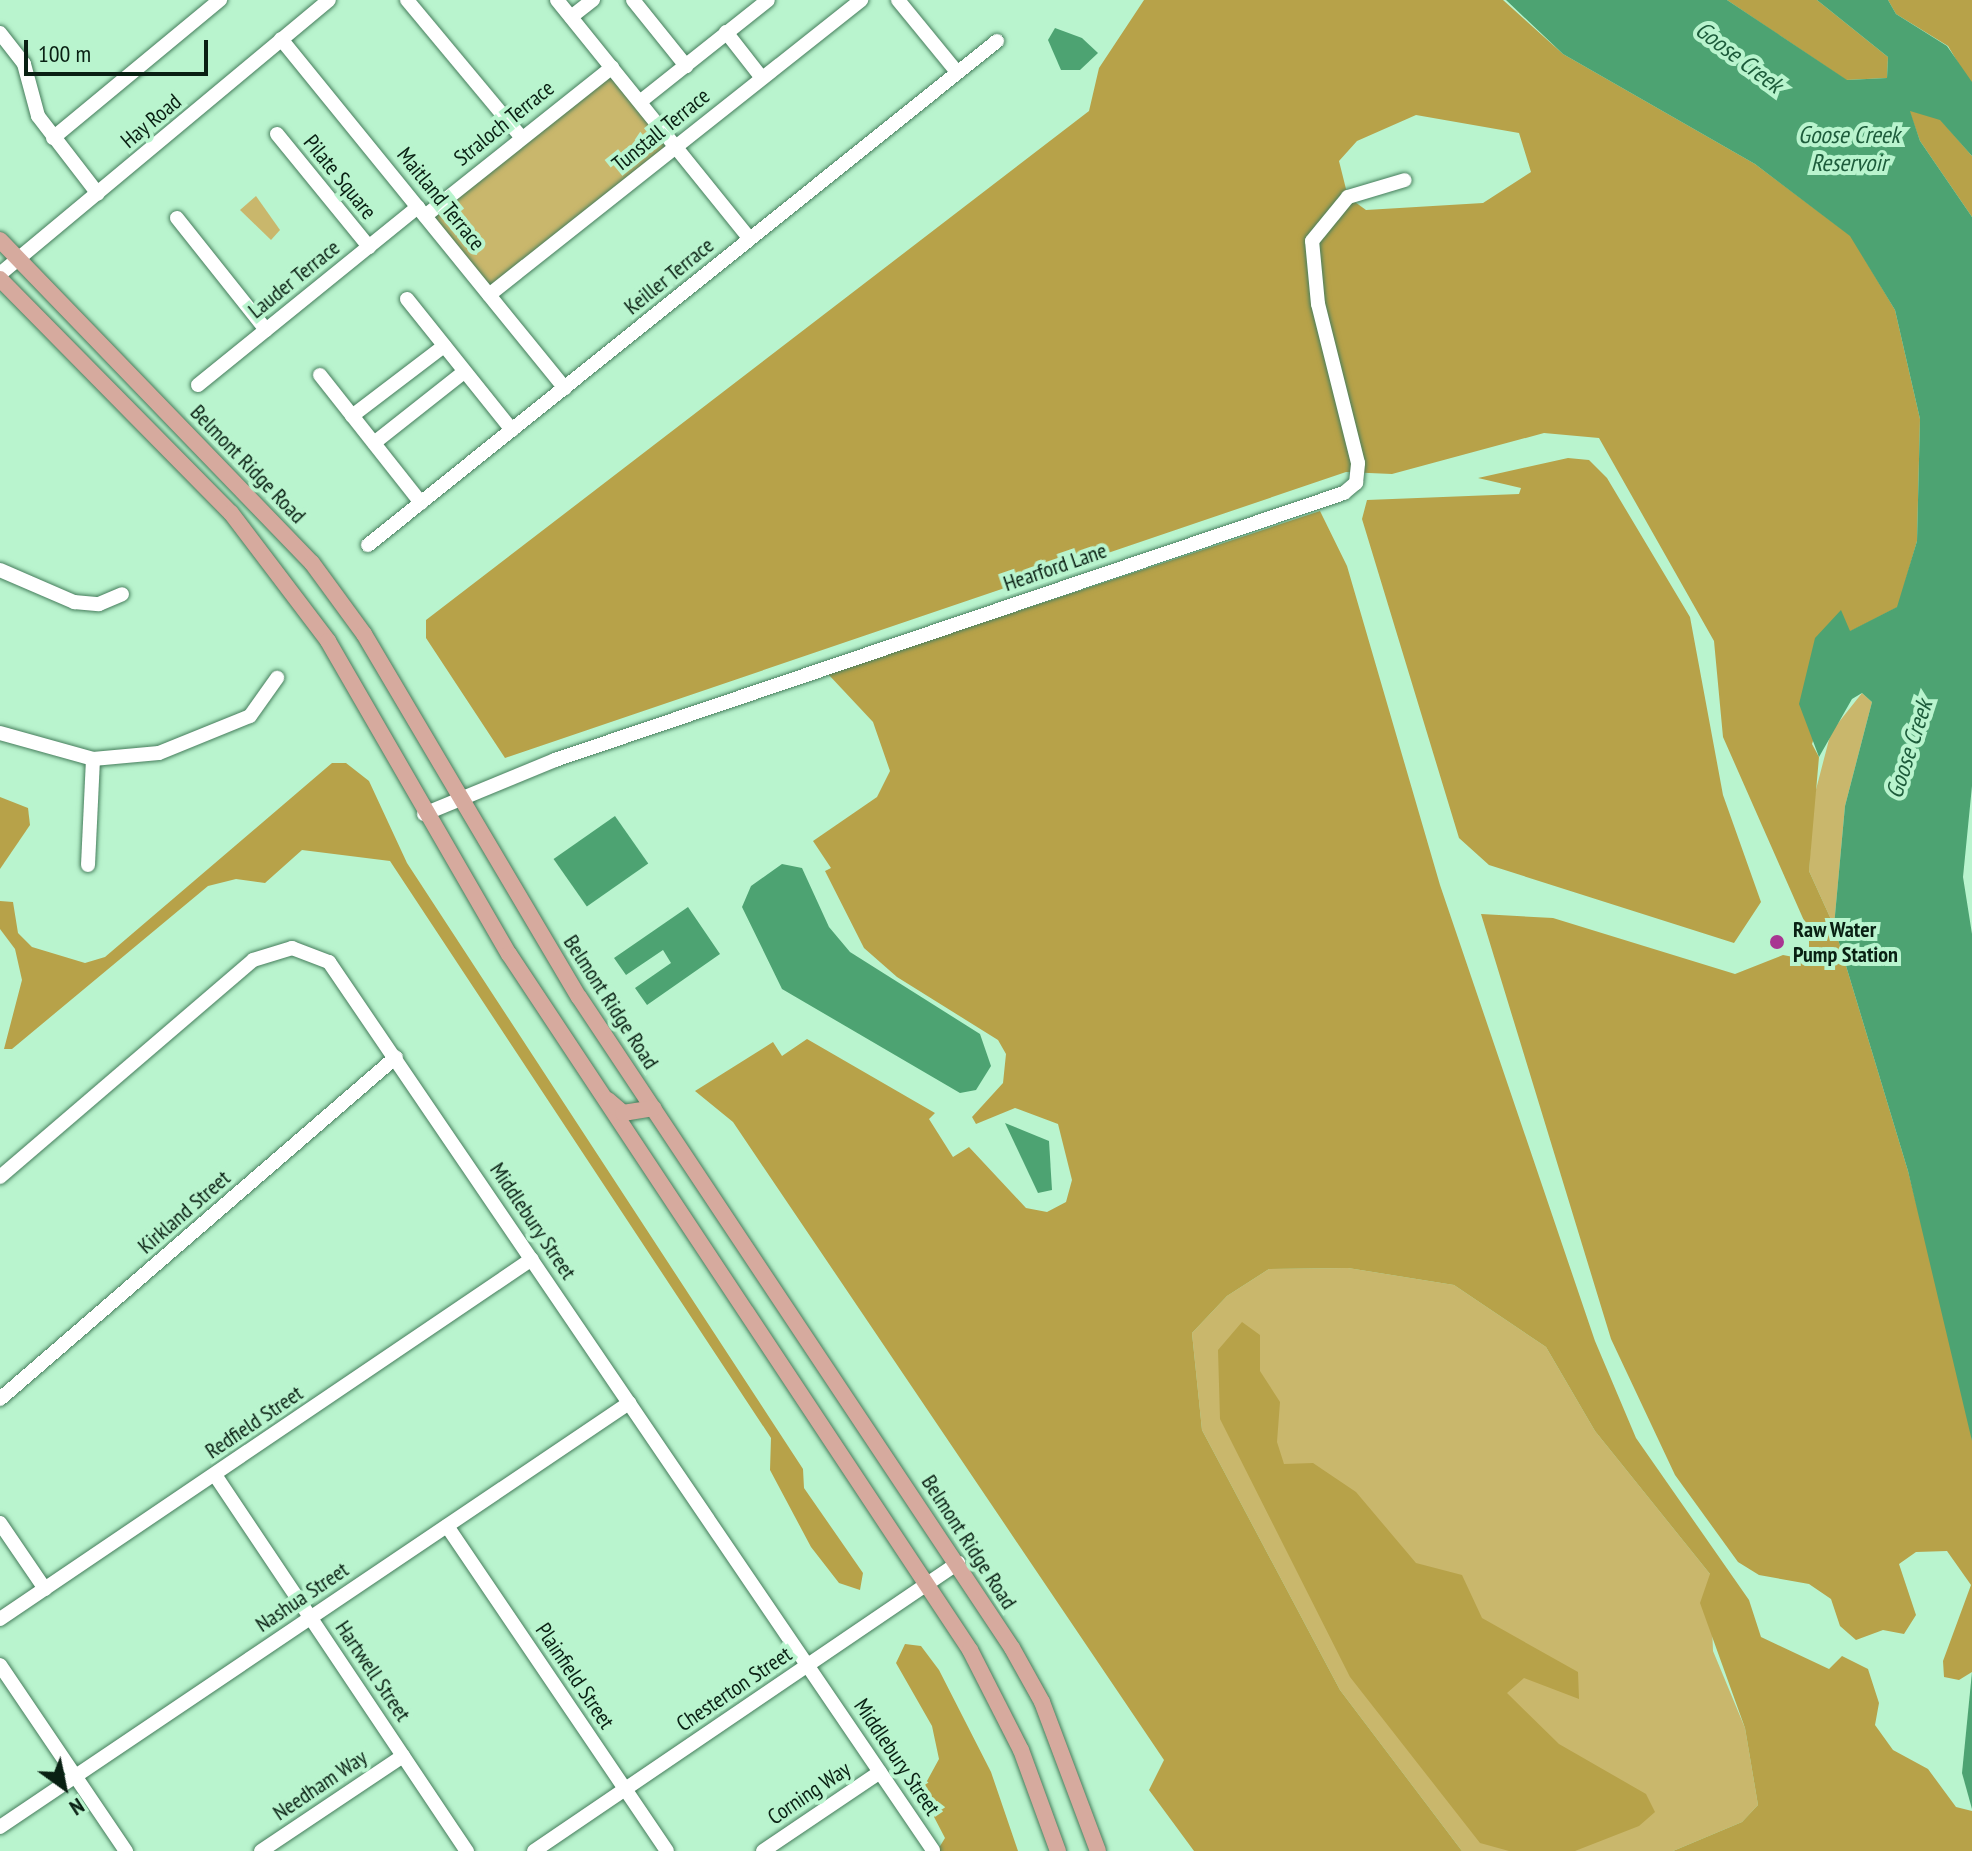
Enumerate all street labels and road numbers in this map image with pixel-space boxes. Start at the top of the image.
street label: Straloch Terrace [449,75,559,171]
street label: Tunstall Terrace [607,82,715,178]
street label: Hay Road [115,88,187,154]
street label: Pilate Square [298,130,382,224]
street label: Maitland Terrace [391,142,491,256]
street label: Keiller Terrace [619,232,719,320]
street label: Lauder Terrace [243,234,345,324]
street label: Belmont Ridge Road [185,399,311,529]
street label: Hearford Lane [1000,537,1110,597]
street label: Belmont Ridge Road [558,930,664,1074]
street label: Middlebury Street [484,1157,582,1285]
street label: Kirkland Street [133,1165,235,1259]
street label: Redfield Street [200,1380,308,1464]
street label: Belmont Ridge Road [916,1470,1022,1614]
street label: Nashua Street [251,1556,353,1638]
street label: Hartwell Street [330,1616,416,1726]
street label: Plainfield Street [530,1618,620,1734]
street label: Chesterton Street [671,1641,797,1737]
street label: Middlebury Street [848,1693,946,1821]
street label: Needham Way [268,1744,372,1826]
street label: Corning Way [763,1756,855,1830]

